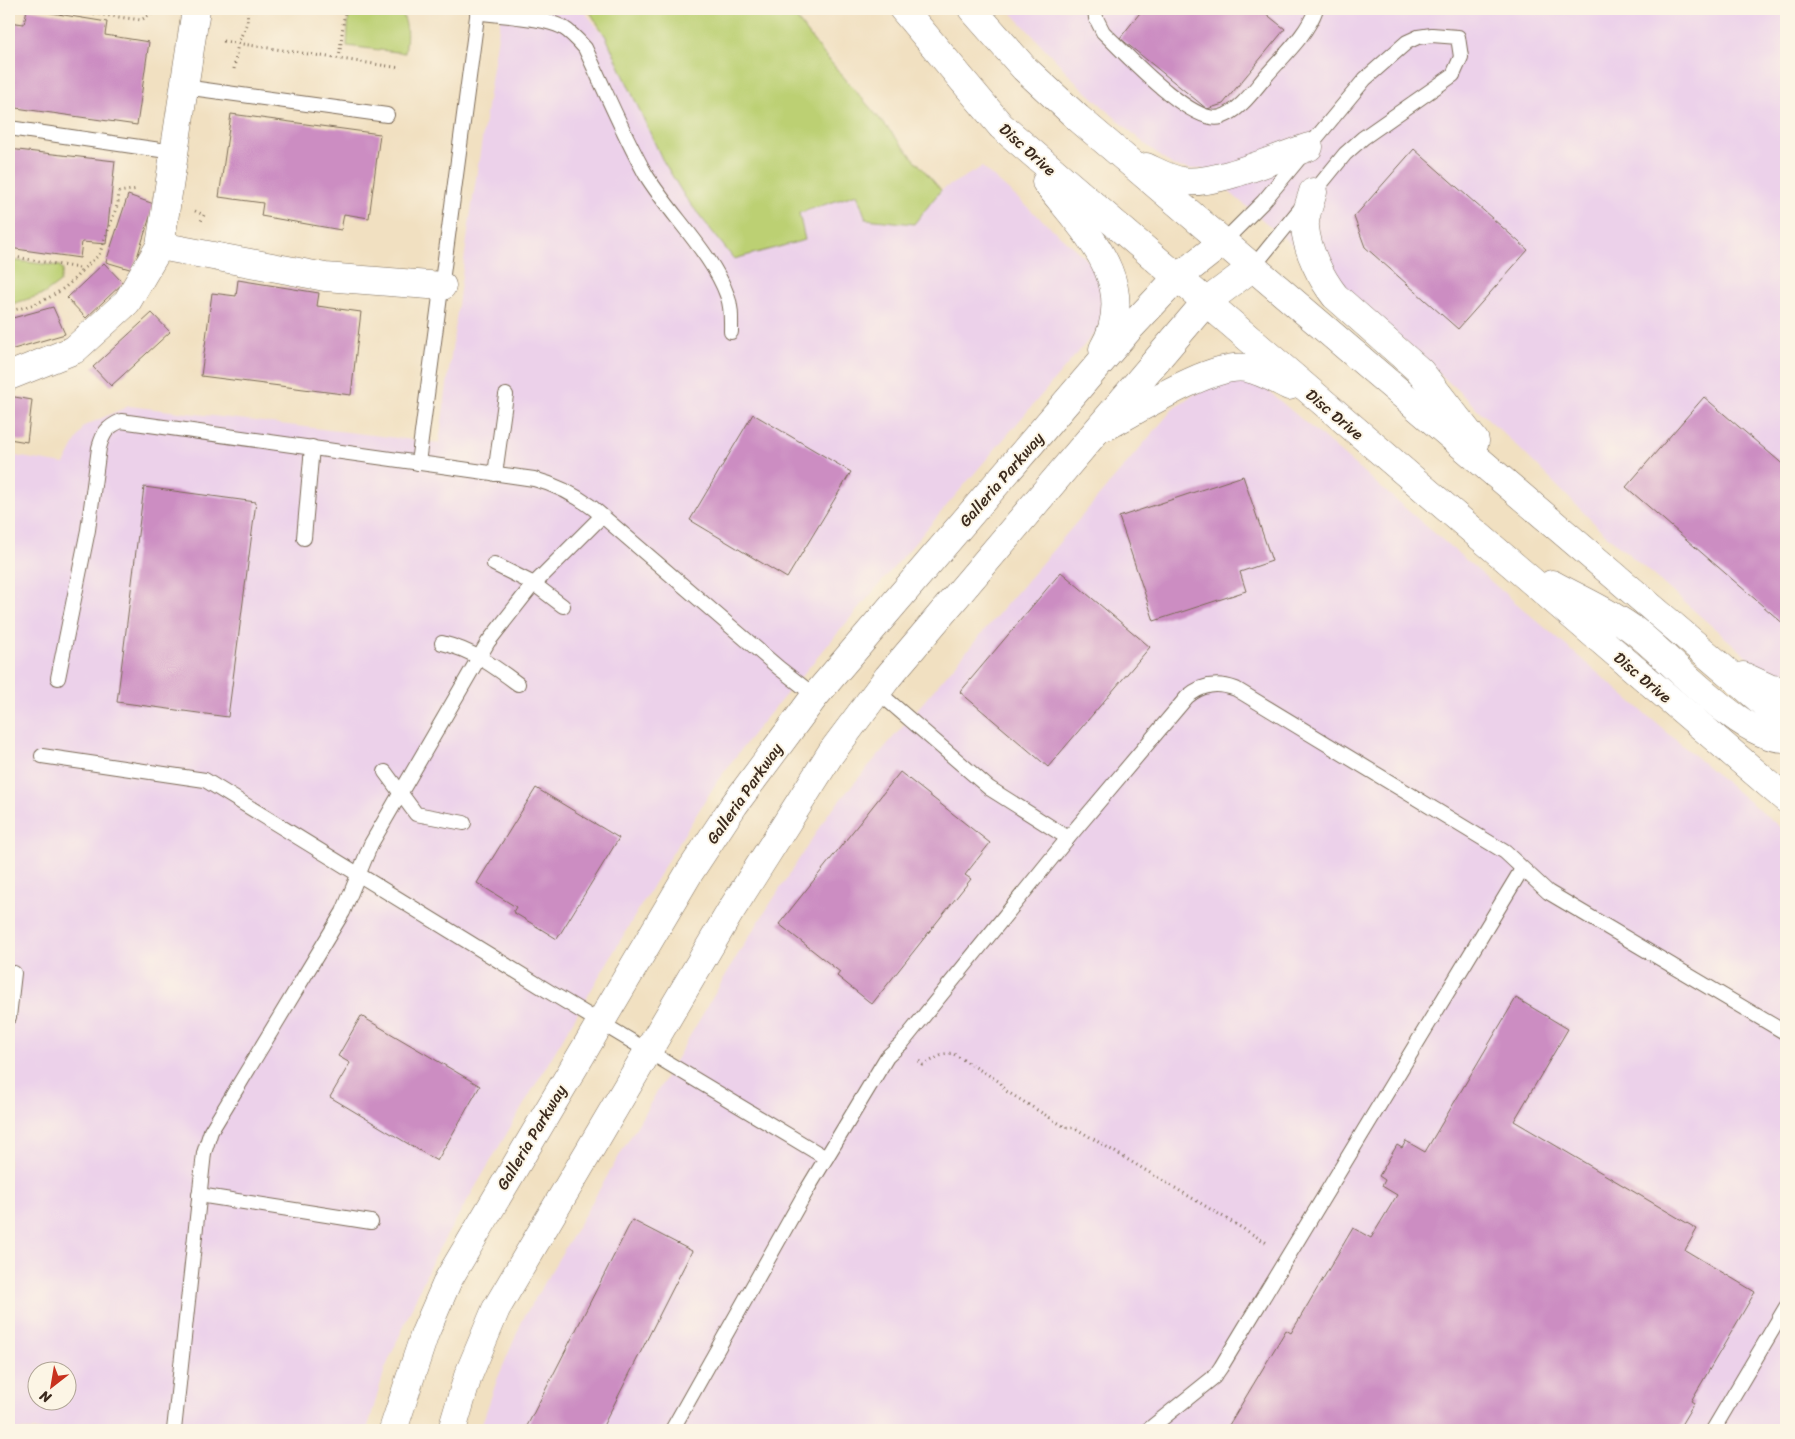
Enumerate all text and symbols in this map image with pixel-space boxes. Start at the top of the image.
street label: Disc Drive [992,115,1063,183]
street label: Disc Drive [1299,381,1371,448]
street label: Galleria Parkway [951,425,1052,534]
street label: Disc Drive [1607,644,1679,711]
street label: Galleria Parkway [698,736,791,850]
street label: Galleria Parkway [488,1078,575,1196]
north arrow [28,1362,78,1412]
text: N [35,1383,57,1410]

